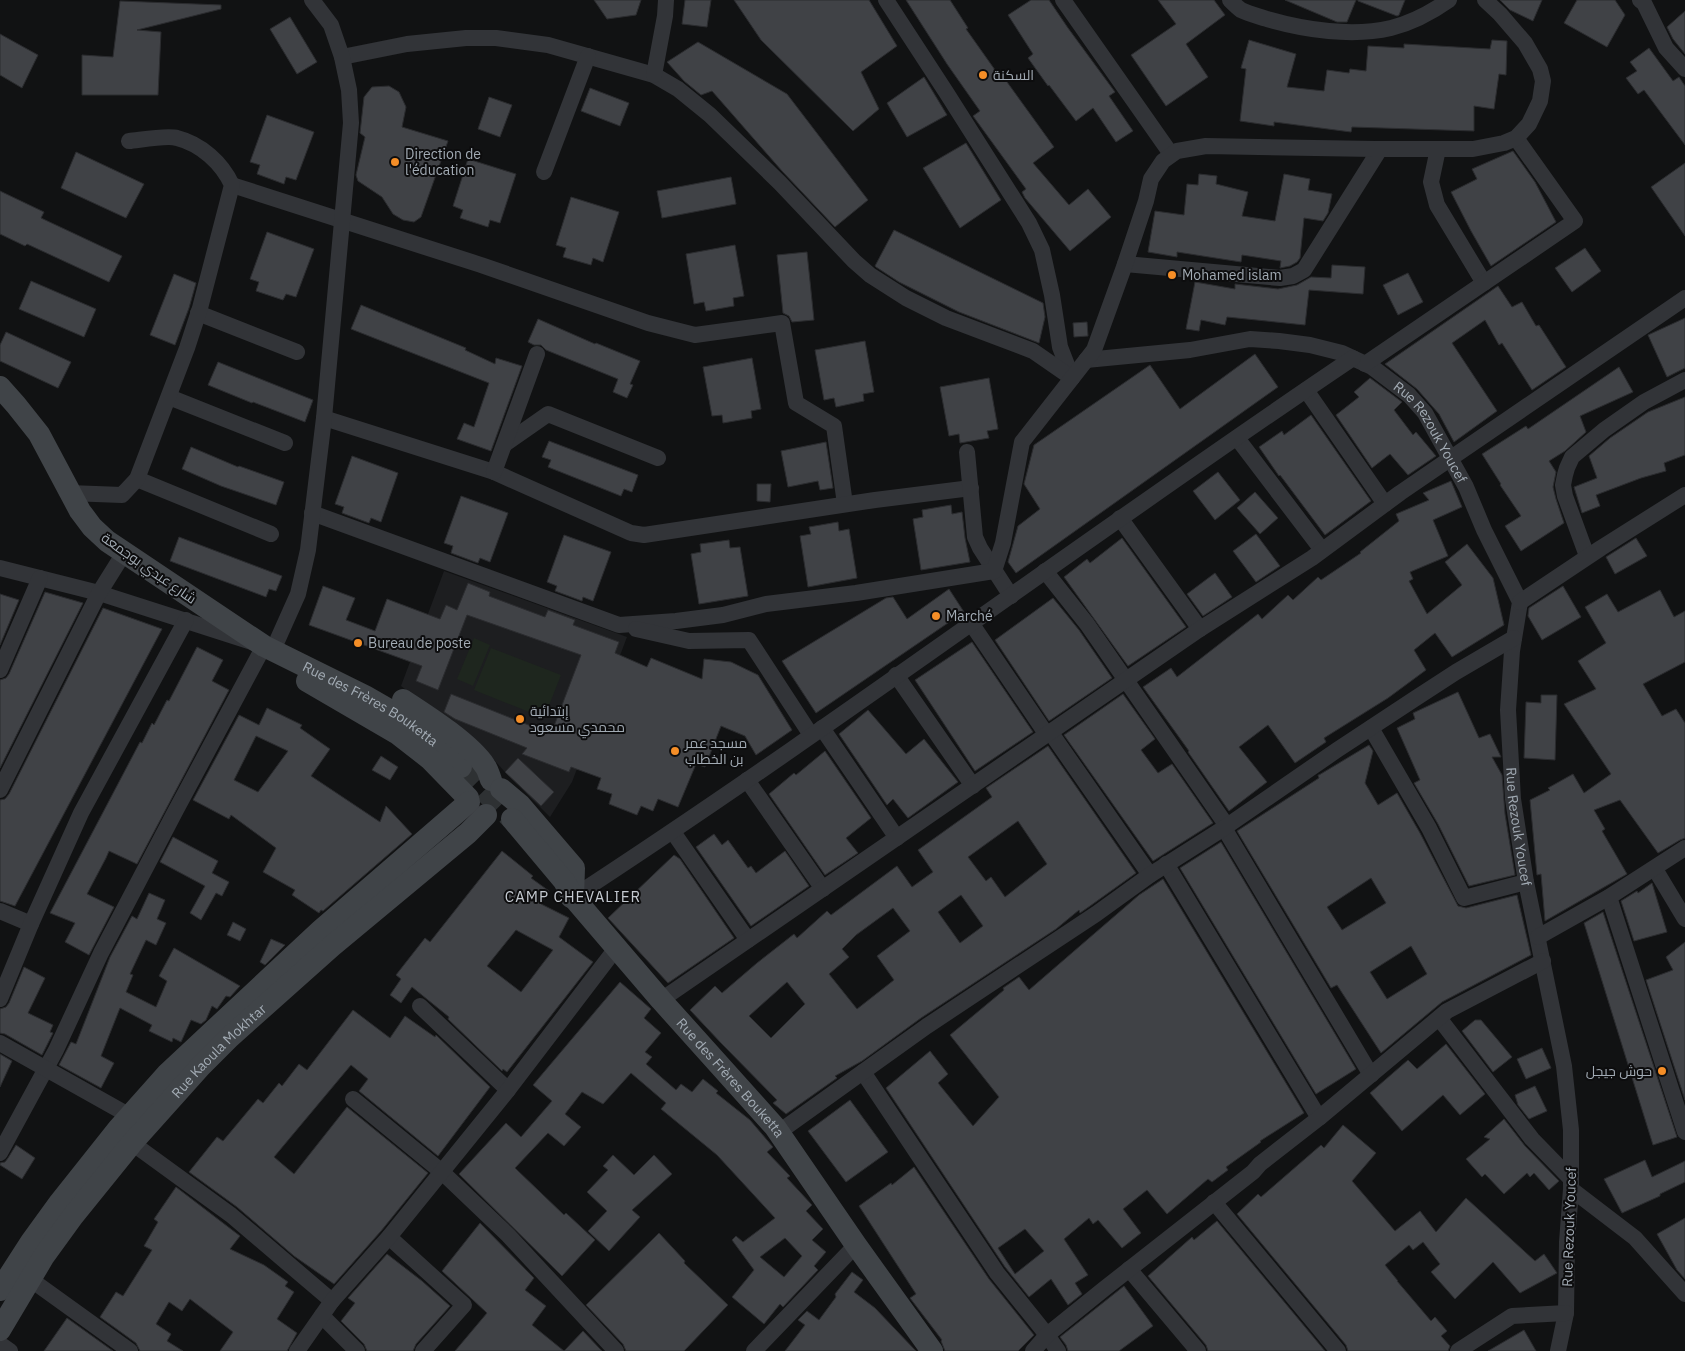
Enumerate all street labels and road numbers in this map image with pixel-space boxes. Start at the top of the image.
street label: Rue Rezouk Youcef [1390,377,1471,486]
street label: شارع عبدي بوجمعة [96,528,200,610]
street label: Rue des Frères Bouketta [300,658,442,751]
street label: Rue Rezouk Youcef [1502,767,1536,888]
street label: Rue Kaoula Mokhtar [168,1000,270,1102]
street label: Rue des Frères Bouketta [672,1014,789,1141]
street label: Rue Rezouk Youcef [1558,1166,1580,1287]

